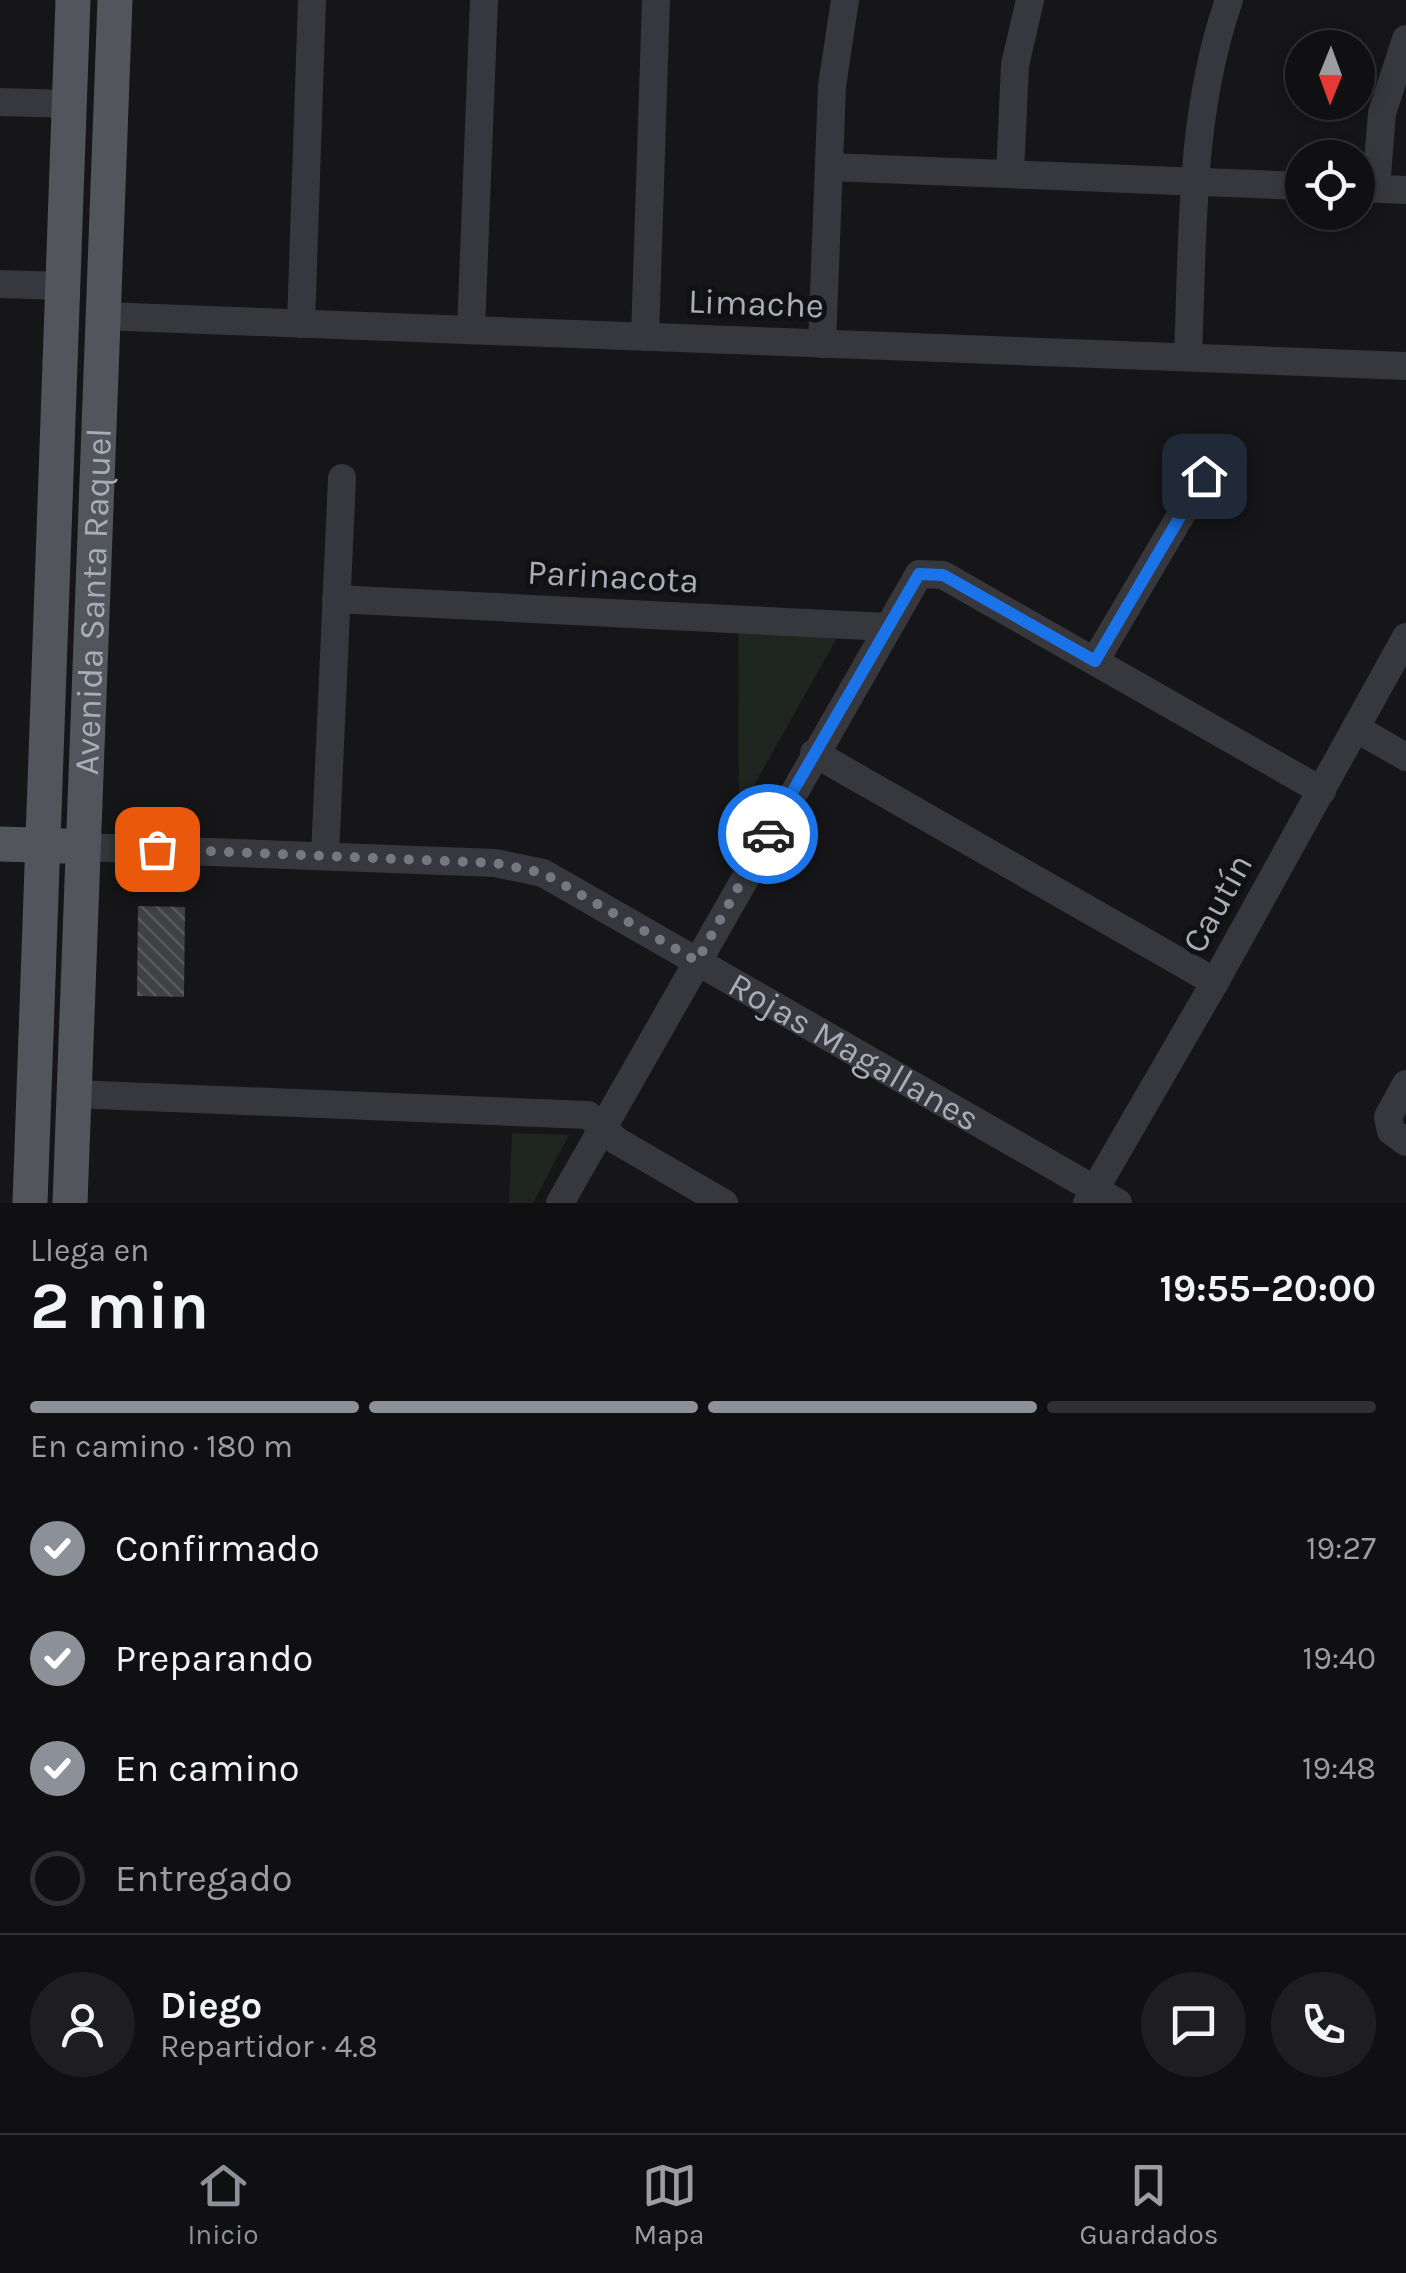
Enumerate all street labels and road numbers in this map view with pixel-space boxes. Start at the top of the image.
street label: Limache [687,281,825,326]
street label: Avenida Santa Raquel [66,427,120,776]
street label: Parinacota [526,552,700,601]
street label: Cautín [1174,847,1261,960]
street label: Rojas Magallanes [721,964,986,1140]

